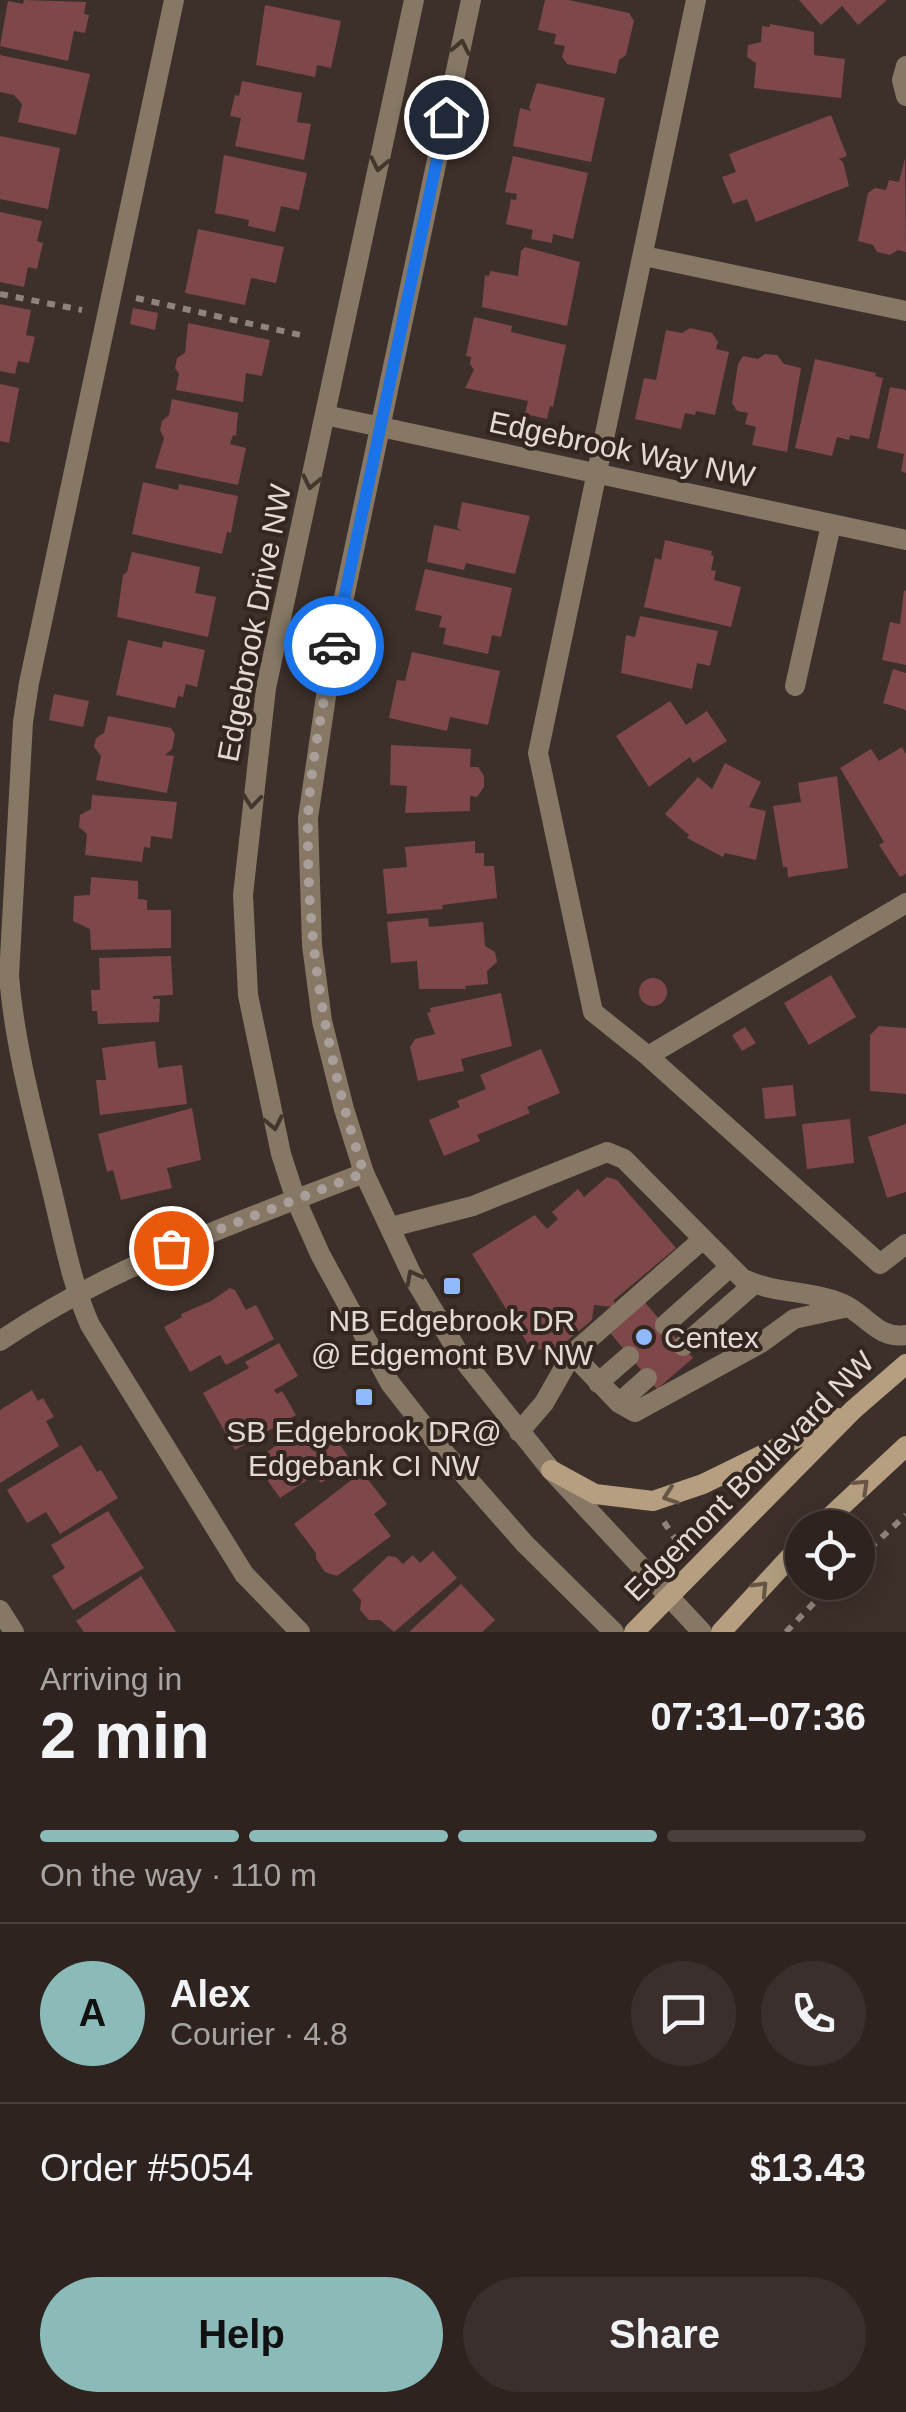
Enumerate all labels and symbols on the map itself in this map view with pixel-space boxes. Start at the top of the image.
one-way arrow [449,39,470,56]
pin [404,75,489,160]
one-way arrow [370,155,391,172]
street label: Edgebrook Way NW [486,405,758,493]
one-way arrow [302,473,323,490]
street label: Edgebrook Drive NW [211,481,297,764]
courier [284,596,384,696]
one-way arrow [242,793,263,809]
one-way arrow [263,1114,284,1131]
pin [129,1206,214,1291]
one-way arrow [406,1270,426,1288]
marker: NB Edgebrook DR @ Edgemont BV NW [441,1275,463,1297]
place label: NB Edgebrook DR @ Edgemont BV NW [311,1304,594,1371]
place label: Centex [664,1321,759,1354]
marker: Centex [633,1326,655,1348]
street label: Edgemont Boulevard NW [618,1344,881,1607]
marker: SB Edgebrook DR@ Edgebank CI NW [353,1386,375,1408]
place label: SB Edgebrook DR@ Edgebank CI NW [226,1415,502,1482]
one-way arrow [850,1480,868,1498]
one-way arrow [663,1484,680,1504]
one-way arrow [749,1581,767,1599]

